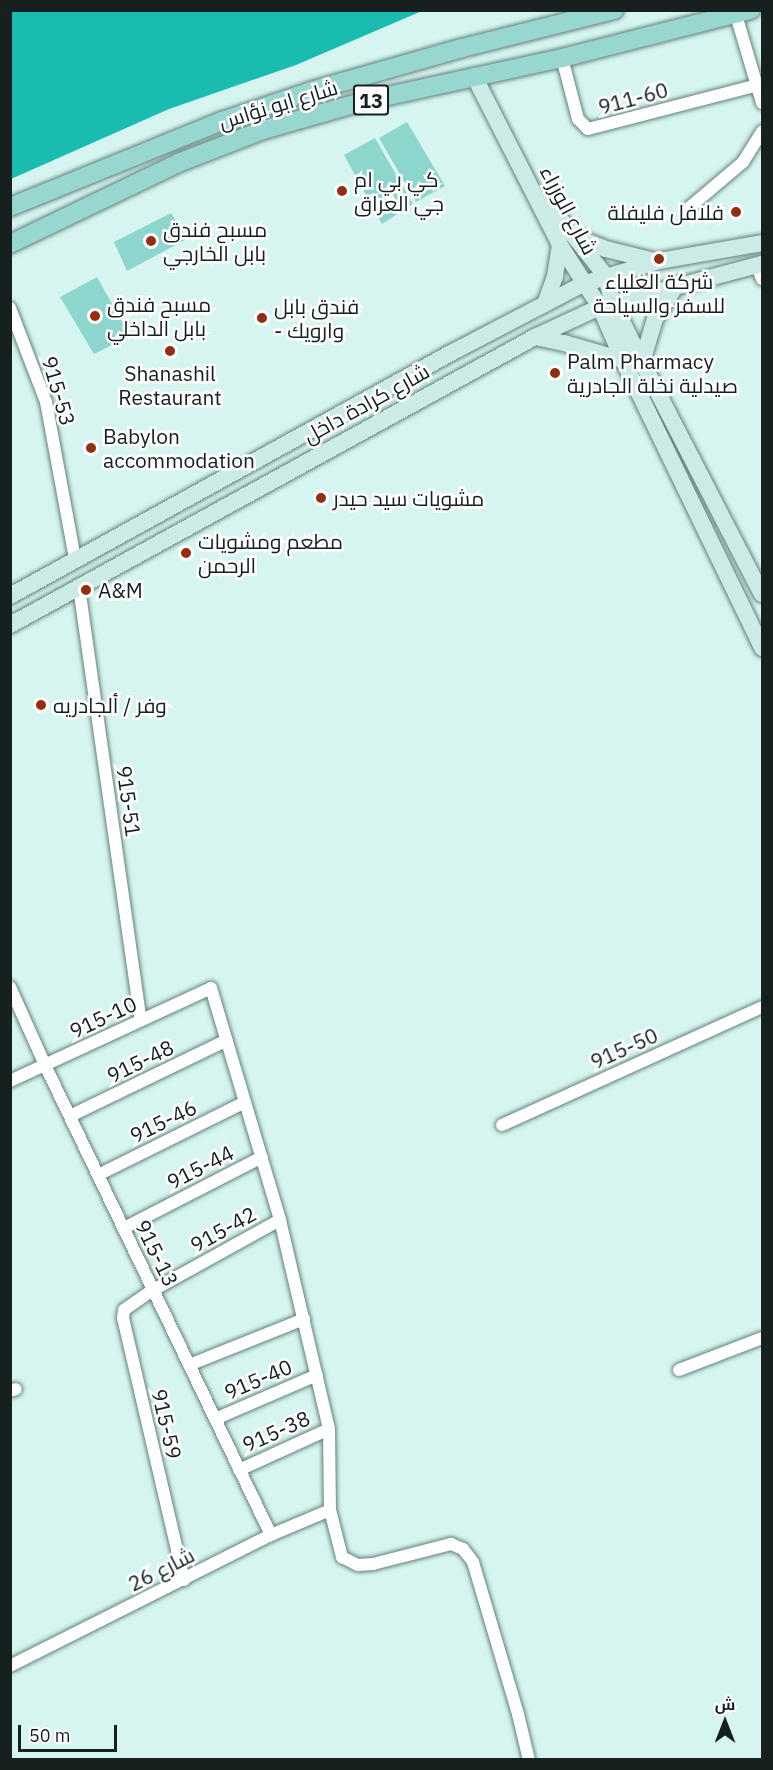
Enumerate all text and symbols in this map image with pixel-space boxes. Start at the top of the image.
street label: شارع ابو نؤاس [216,74,340,134]
street label: 911-60 [595,77,671,119]
road number: 13 [353,83,389,117]
street label: شارع الوزراء [535,161,603,259]
place label: كي بي ام جي العراق [354,166,444,216]
marker: كي بي ام جي العراق [335,184,349,198]
place label: فلافل فليفلة [607,199,724,225]
marker: فلافل فليفلة [729,205,743,219]
place label: مسبح فندق بابل الخارجي [163,216,267,266]
marker: مسبح فندق بابل الخارجي [144,234,158,248]
marker: شركة العلياء للسفر والسياحة [652,252,666,266]
place label: شركة العلياء للسفر والسياحة [593,268,725,318]
place label: مسبح فندق بابل الداخلي [107,291,211,341]
place label: فندق بابل - وارويك [274,293,359,343]
marker: مسبح فندق بابل الداخلي [88,309,102,323]
marker: فندق بابل - وارويك [255,311,269,325]
marker: Shanashil Restaurant [163,344,177,358]
place label: Palm Pharmacy صيدلية نخلة الجادرية [567,348,738,398]
street label: 915-53 [37,353,81,429]
street label: شارع كرادة داخل [299,358,433,448]
place label: Shanashil Restaurant [118,360,222,410]
marker: Palm Pharmacy صيدلية نخلة الجادرية [548,366,562,380]
place label: Babylon accommodation [103,423,255,473]
marker: Babylon accommodation [84,441,98,455]
place label: مشويات سيد حيدر [333,485,484,511]
marker: مشويات سيد حيدر [314,491,328,505]
place label: مطعم ومشويات الرحمن [198,528,343,578]
marker: مطعم ومشويات الرحمن [179,546,193,560]
place label: A&M [98,577,143,603]
marker: A&M [79,583,93,597]
place label: وفر / ألجادريه [53,692,167,718]
marker: وفر / ألجادريه [34,698,48,712]
street label: 915-51 [112,764,146,838]
street label: 915-10 [65,990,141,1044]
street label: 915-50 [586,1022,662,1074]
street label: 915-48 [102,1034,178,1088]
street label: 915-46 [125,1094,201,1148]
street label: 915-44 [162,1140,238,1194]
street label: 915-42 [186,1201,260,1257]
street label: 915-13 [130,1215,184,1291]
street label: 915-40 [220,1353,296,1405]
street label: 915-59 [147,1386,187,1462]
street label: 915-38 [238,1405,314,1457]
street label: شارع 26 [124,1542,198,1596]
north arrow [695,1692,755,1752]
text: ش [715,1694,735,1714]
scale bar [21,1713,120,1751]
text: 50 m [29,1724,71,1747]

